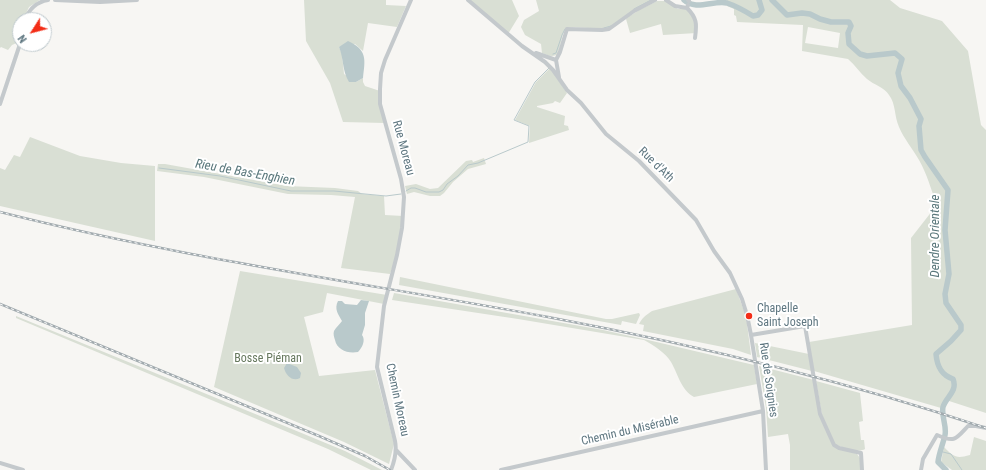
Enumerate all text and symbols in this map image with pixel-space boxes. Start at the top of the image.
north arrow [12,12,52,52]
text: N [15,32,30,45]
street label: Rue Moreau [389,119,417,177]
street label: Rue d'Ath [635,145,677,185]
water label: Rieu de Bas-Enghien [194,157,296,189]
water label: Dendre Orientale [928,195,944,277]
place label: Chapelle Saint Joseph [757,302,818,330]
marker: Chapelle Saint Joseph [744,311,754,321]
street label: Rue de Soignies [756,342,780,418]
park label: Bosse Piéman [234,352,302,366]
street label: Chemin Moreau [382,362,412,438]
street label: Chemin du Misérable [580,413,680,449]

